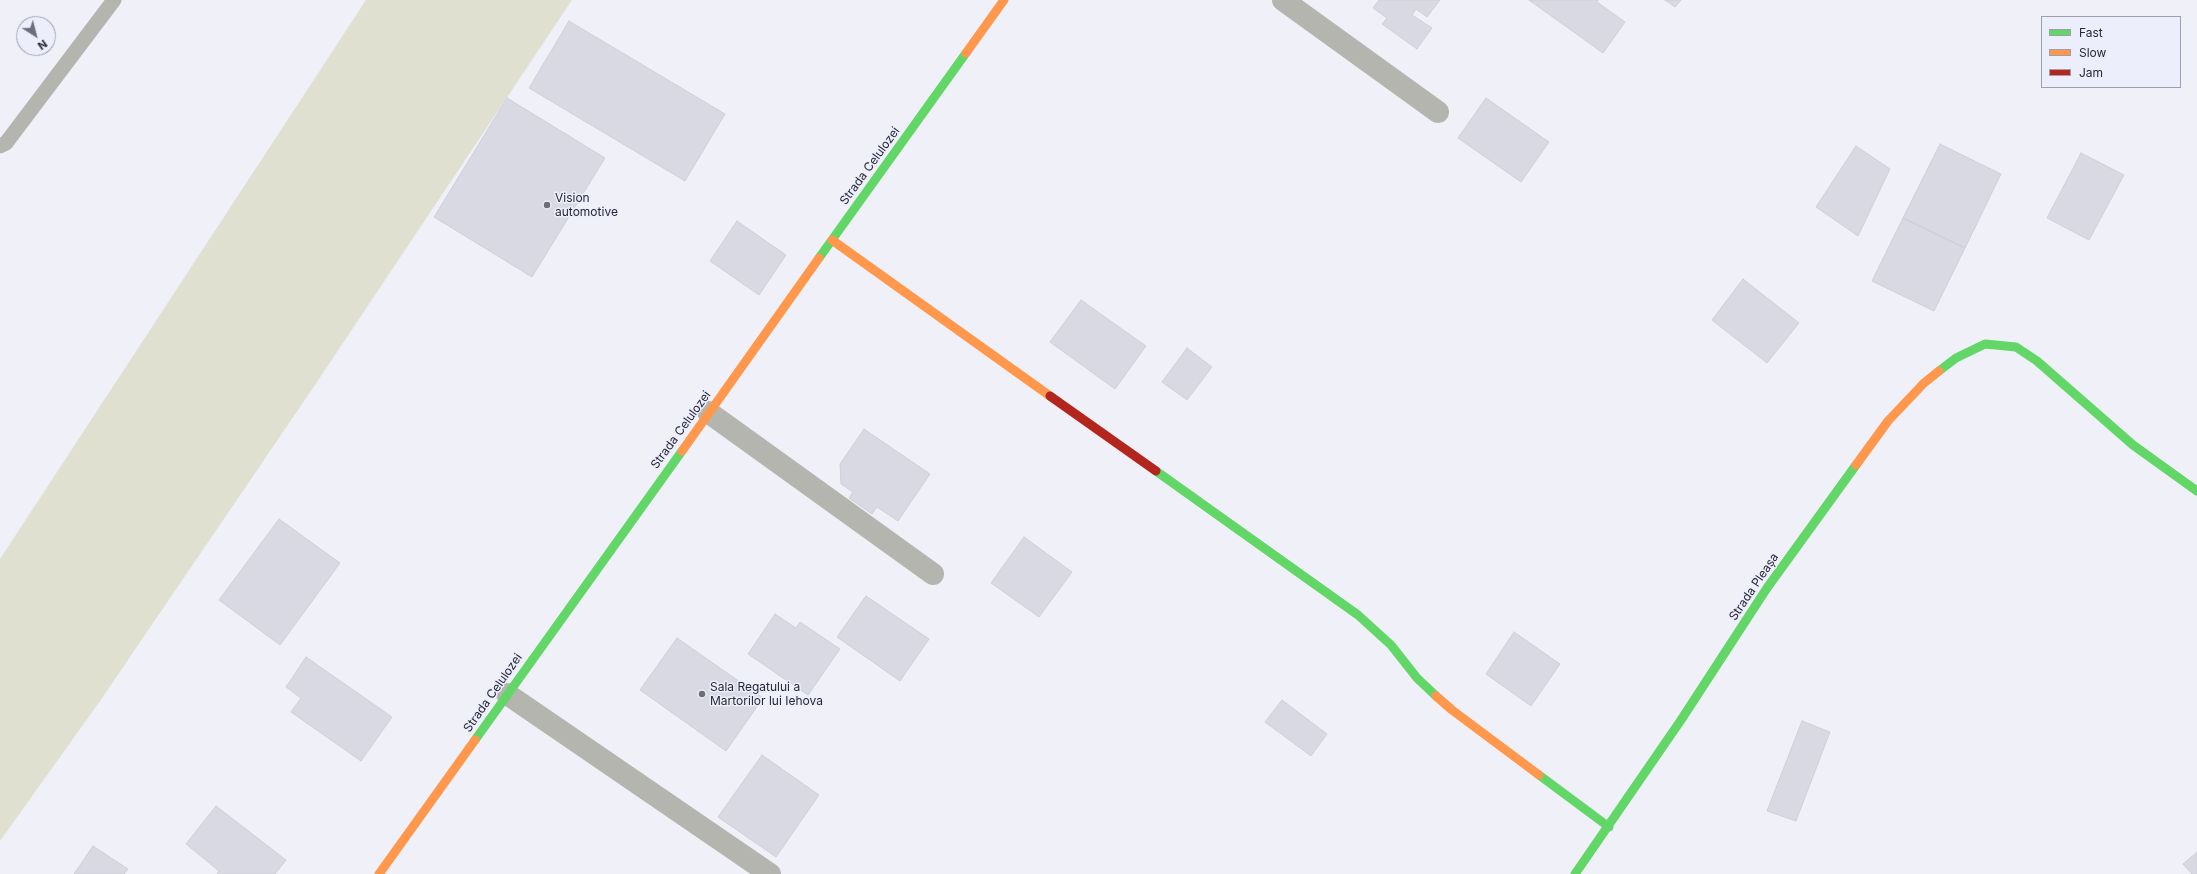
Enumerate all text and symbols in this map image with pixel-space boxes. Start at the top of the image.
north arrow [16,16,56,56]
legend [2041,16,2181,88]
text: Fast [2079,25,2103,40]
text: N [35,37,50,53]
text: Slow [2079,45,2106,60]
text: Jam [2079,65,2103,80]
street label: Strada Celulozei [837,124,903,208]
place label: Vision automotive [555,191,618,219]
marker: Vision automotive [542,200,552,210]
street label: Strada Celulozei [648,388,714,472]
street label: Strada Pleașa [1726,551,1782,623]
street label: Strada Celulozei [461,651,525,735]
place label: Sala Regatului a Martorilor lui Iehova [710,680,823,708]
marker: Sala Regatului a Martorilor lui Iehova [697,689,707,699]

